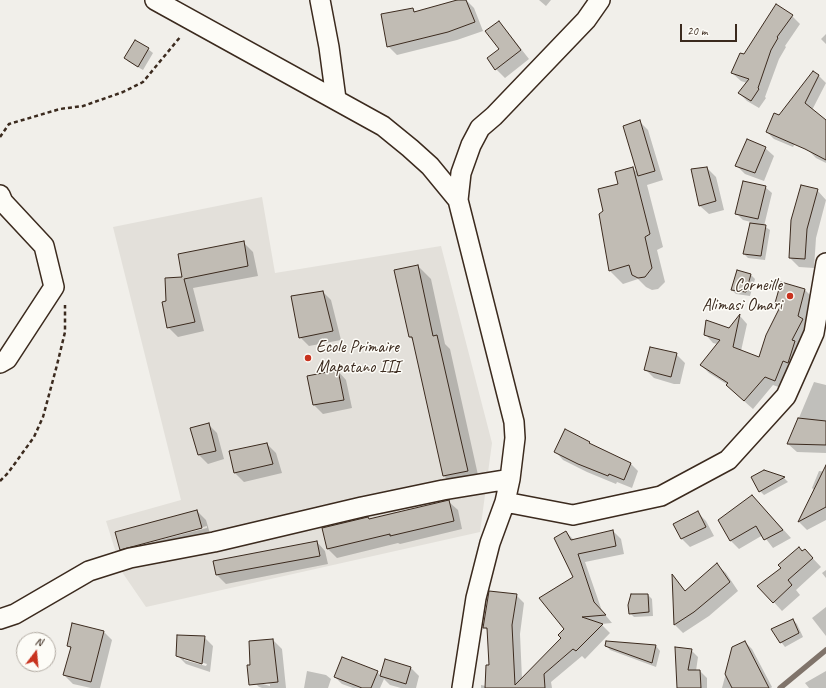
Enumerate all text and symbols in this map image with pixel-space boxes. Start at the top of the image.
scale bar [682,16,739,42]
text: 20 m [687,23,707,39]
place label: Corneille Alimasi Omari [702,276,782,316]
marker: Corneille Alimasi Omari [785,291,795,301]
place label: Ecole Primaire Mapatano III [316,338,400,378]
marker: Ecole Primaire Mapatano III [303,353,313,363]
north arrow [16,632,56,672]
text: N [34,634,44,649]

